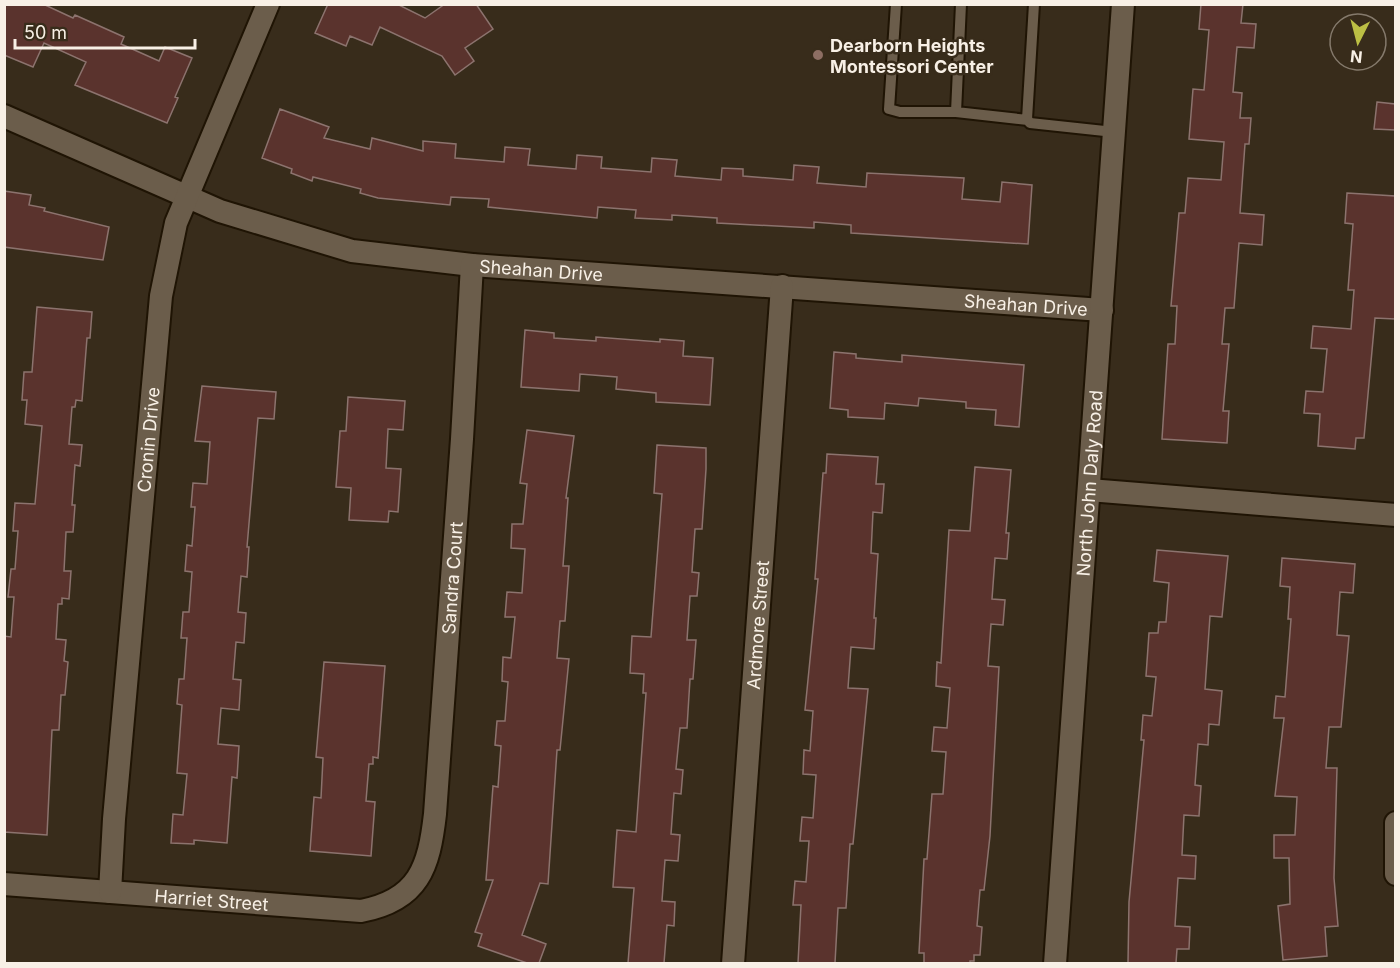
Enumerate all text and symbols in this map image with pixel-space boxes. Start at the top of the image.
scale bar [15,12,195,50]
north arrow [1328,12,1388,72]
text: 50 m [24,22,67,43]
place label: Dearborn Heights Montessori Center [830,35,994,77]
text: N [1349,46,1364,68]
marker: Dearborn Heights Montessori Center [811,48,825,62]
street label: Sheahan Drive [478,255,604,285]
street label: Sheahan Drive [963,290,1089,319]
street label: Cronin Drive [133,386,163,493]
street label: North John Daly Road [1072,389,1106,577]
street label: Sandra Court [437,521,467,635]
street label: Ardmore Street [742,559,773,690]
street label: Harriet Street [154,885,269,914]

